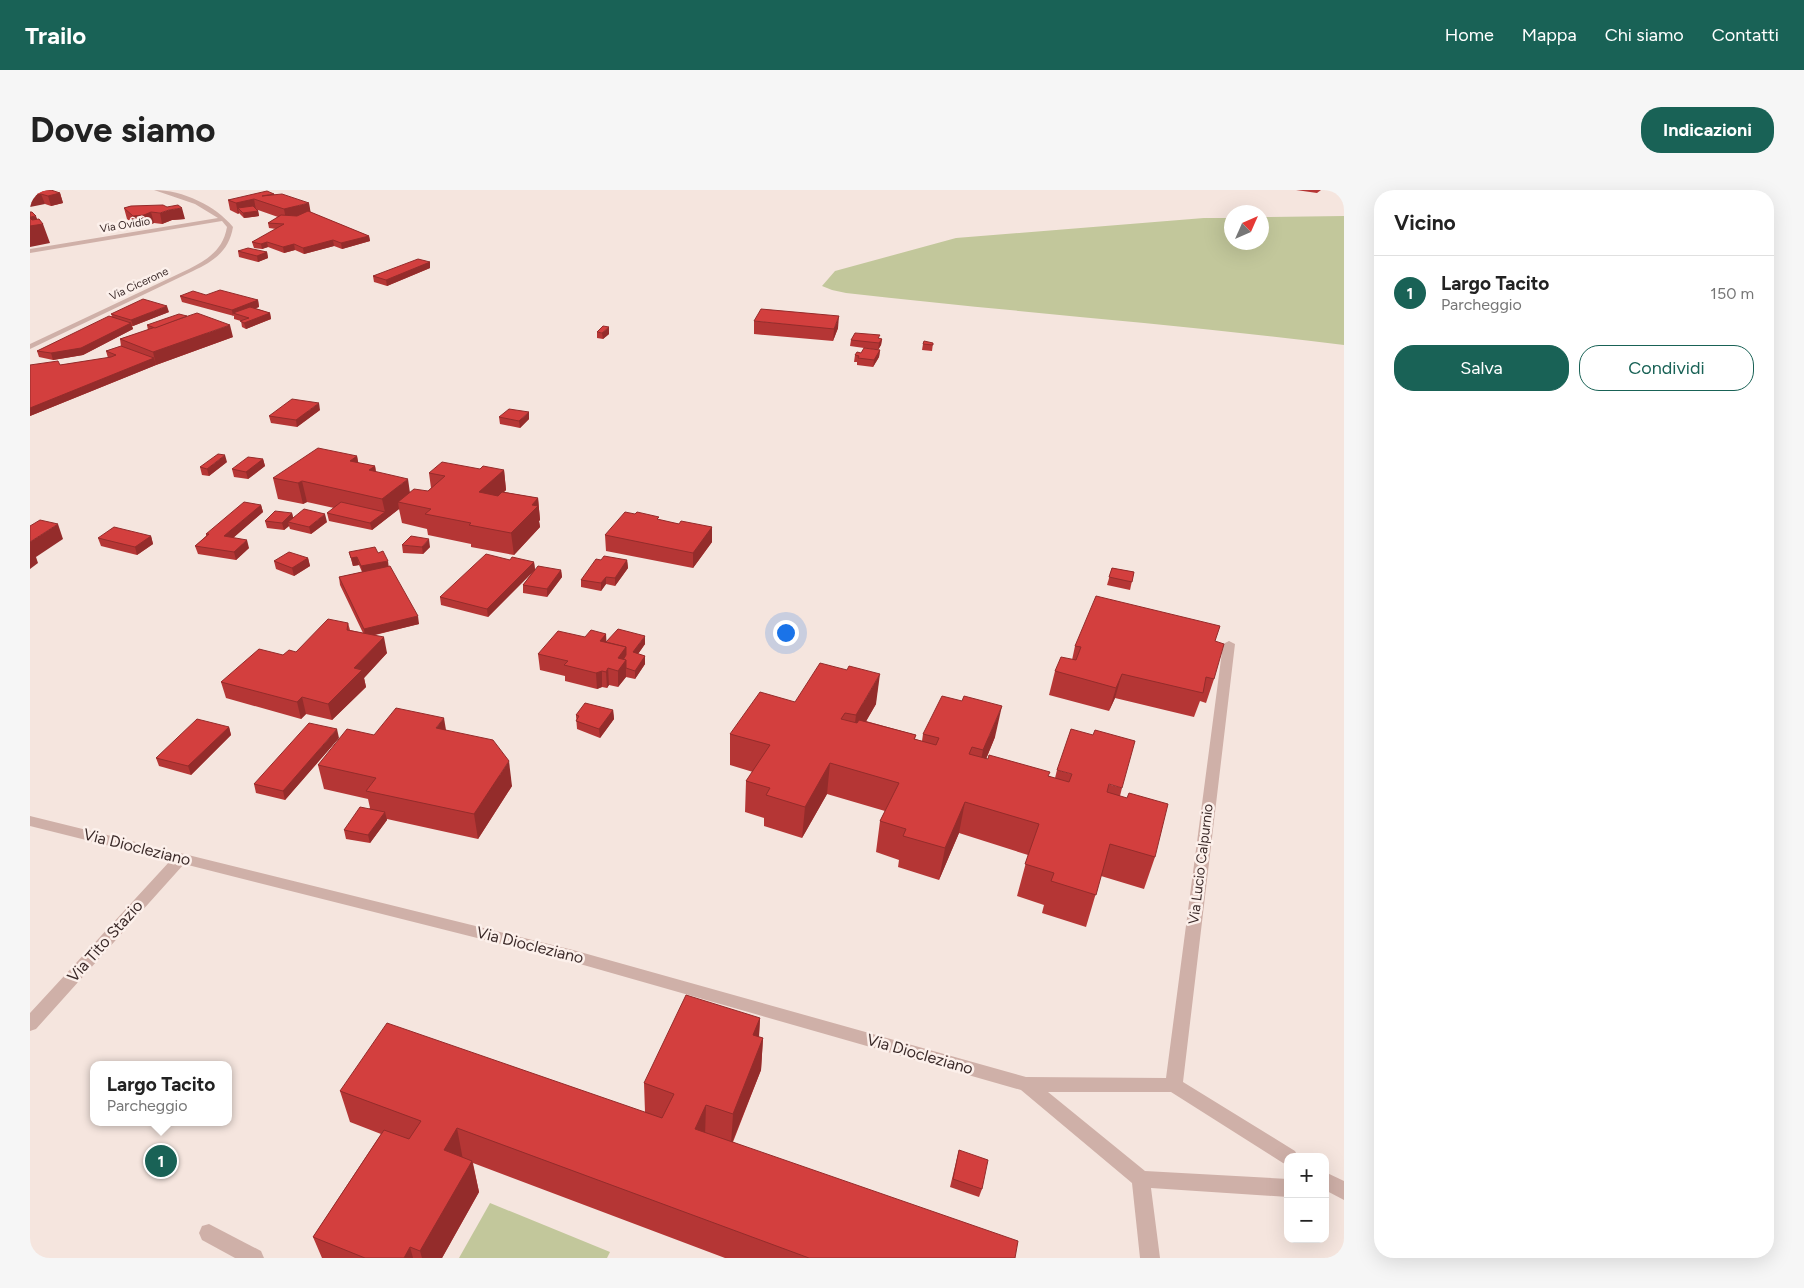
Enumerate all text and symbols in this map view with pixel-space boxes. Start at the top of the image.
text: Trailo [25,21,86,50]
text: Home [1445,24,1494,46]
text: Mappa [1522,24,1577,46]
text: Chi siamo [1605,24,1684,46]
text: Contatti [1712,24,1779,46]
button: Indicazioni [1641,107,1774,153]
text: Dove siamo [30,109,216,151]
north arrow [1224,205,1269,250]
text: Vicino [1394,210,1456,235]
street label: Via Ovidio [99,215,151,235]
street label: Via Cicerone [108,265,170,303]
text: Largo Tacito [1441,272,1549,295]
text: 1 [1407,284,1413,303]
text: 150 m [1710,284,1754,303]
text: Parcheggio [1441,295,1522,314]
button: Salva [1394,345,1569,391]
button: Condividi [1579,345,1754,391]
your location [773,620,799,646]
street label: Via Lucio Calpurnio [1185,803,1217,925]
street label: Via Diocleziano [81,825,193,869]
street label: Via Tito Stazio [63,896,147,986]
street label: Via Diocleziano [474,923,586,967]
street label: Via Diocleziano [865,1030,975,1078]
popup [90,1061,232,1126]
text: Largo Tacito [107,1073,215,1096]
text: Parcheggio [107,1096,188,1115]
pin: 1 [145,1142,177,1180]
map controls [1284,1153,1329,1243]
button: + [1284,1153,1329,1198]
button: − [1284,1198,1329,1243]

